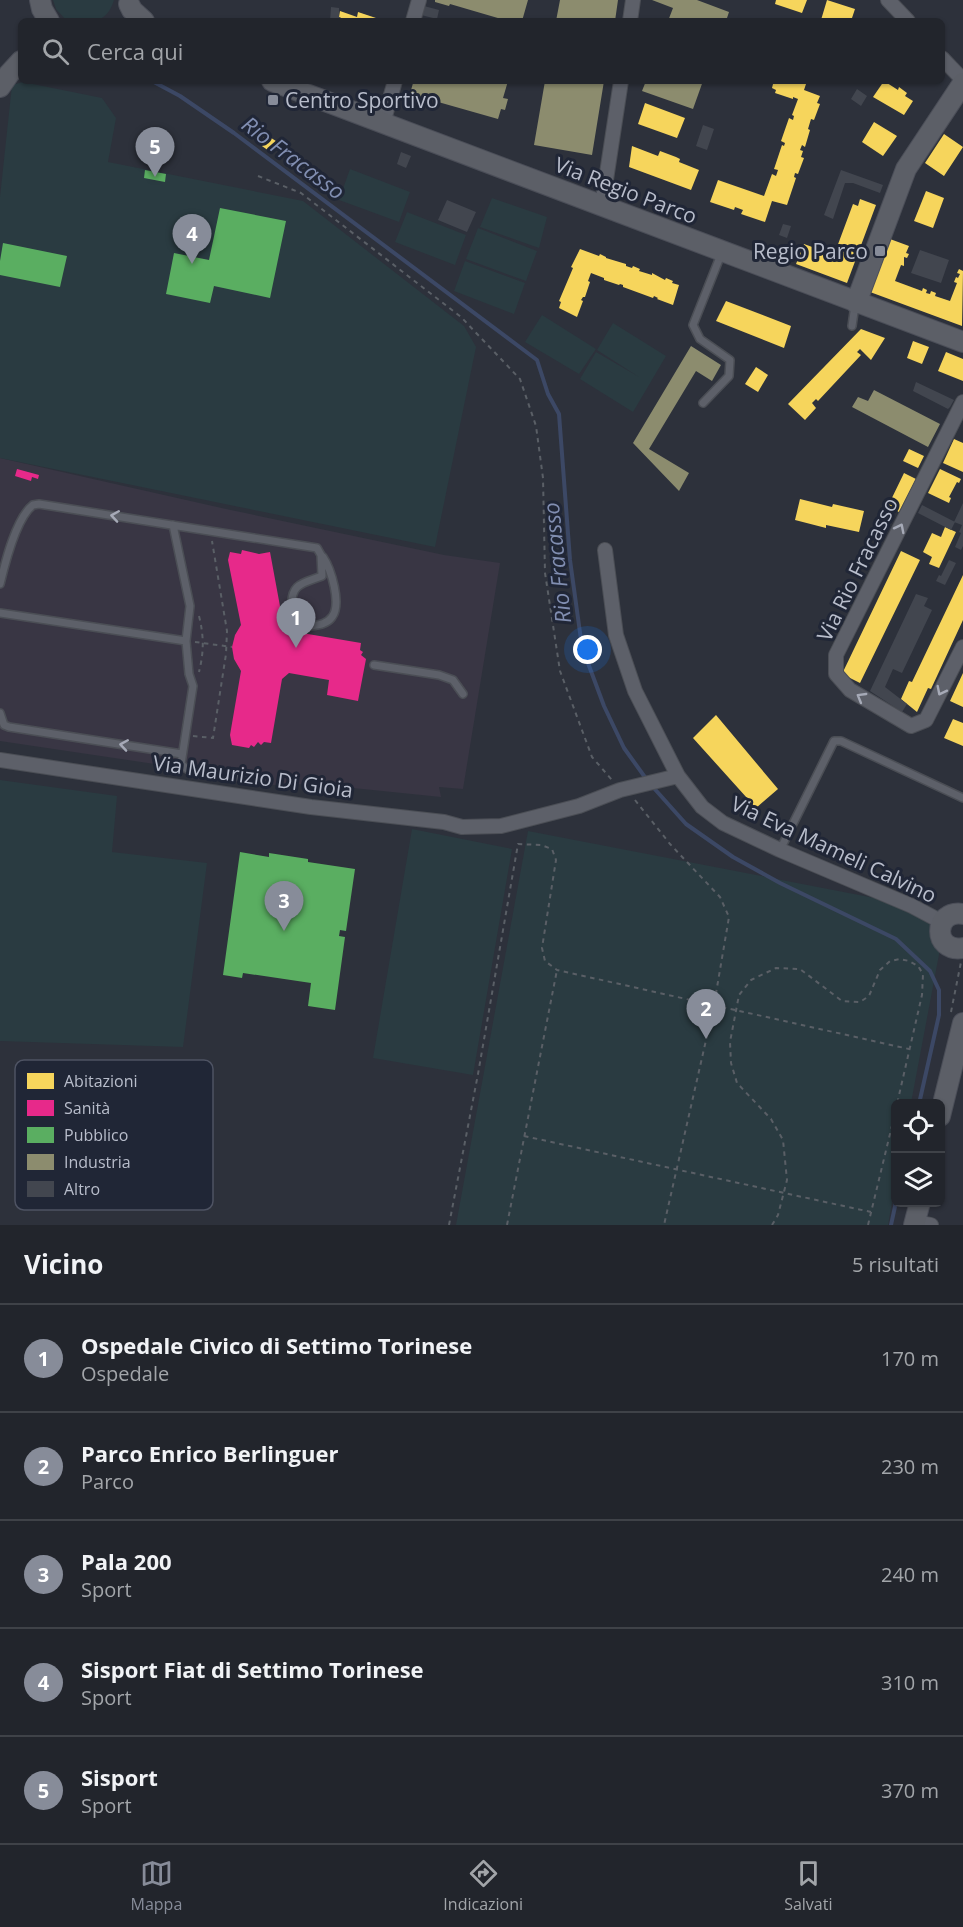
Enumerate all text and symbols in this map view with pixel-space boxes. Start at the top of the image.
search box [18,18,945,84]
icon: search [39,35,72,68]
text: Cerca qui [87,36,183,66]
place label: Centro Sportivo [285,86,439,114]
marker: Centro Sportivo [266,93,280,107]
water label: Rio Fracasso [236,108,352,206]
pin: 5 [136,128,174,177]
street label: Via Regio Parco [551,150,701,230]
pin: 4 [172,214,212,264]
place label: Regio Parco [753,237,868,265]
marker: Regio Parco [873,244,887,258]
street label: Via Rio Fracasso [810,492,904,646]
water label: Rio Fracasso [535,501,577,625]
one-way arrow [111,510,121,523]
one-way arrow [893,524,905,535]
pin: 1 [276,598,316,648]
your location [573,635,602,664]
one-way arrow [937,684,949,695]
one-way arrow [856,692,867,704]
one-way arrow [119,740,129,752]
street label: Via Maurizio Di Gioia [151,748,355,804]
street label: Via Eva Mameli Calvino [727,789,941,909]
pin: 3 [264,882,304,931]
pin: 2 [686,990,726,1039]
legend [15,1060,213,1210]
text: Abitazioni [64,1070,138,1092]
text: Sanità [64,1097,110,1119]
map controls [891,1099,945,1207]
button: locate [891,1099,945,1153]
text: Pubblico [64,1124,128,1146]
text: Industria [64,1151,131,1173]
button: layers [891,1153,945,1207]
text: Altro [64,1178,100,1200]
text: Vicino [24,1246,103,1282]
text: 5 risultati [852,1251,939,1278]
text: Ospedale Civico di Settimo Torinese [81,1330,472,1360]
text: 1 [38,1345,49,1372]
text: 170 m [881,1345,939,1372]
text: Ospedale [81,1360,169,1387]
text: Parco Enrico Berlinguer [81,1438,338,1468]
text: 2 [38,1453,49,1480]
text: 230 m [881,1453,939,1480]
text: Parco [81,1468,134,1495]
text: Pala 200 [81,1546,172,1576]
text: 3 [38,1561,49,1588]
text: 240 m [881,1561,939,1588]
text: Sport [81,1576,132,1603]
text: Sisport Fiat di Settimo Torinese [81,1654,424,1684]
text: 4 [38,1669,49,1696]
text: 310 m [881,1669,939,1696]
text: Sport [81,1684,132,1711]
text: Sisport [81,1762,158,1792]
text: 5 [38,1777,49,1804]
text: 370 m [881,1777,939,1804]
text: Sport [81,1792,132,1819]
tab: Mappa [131,1857,182,1915]
tab: Indicazioni [443,1857,523,1915]
tab: Salvati [784,1857,832,1915]

